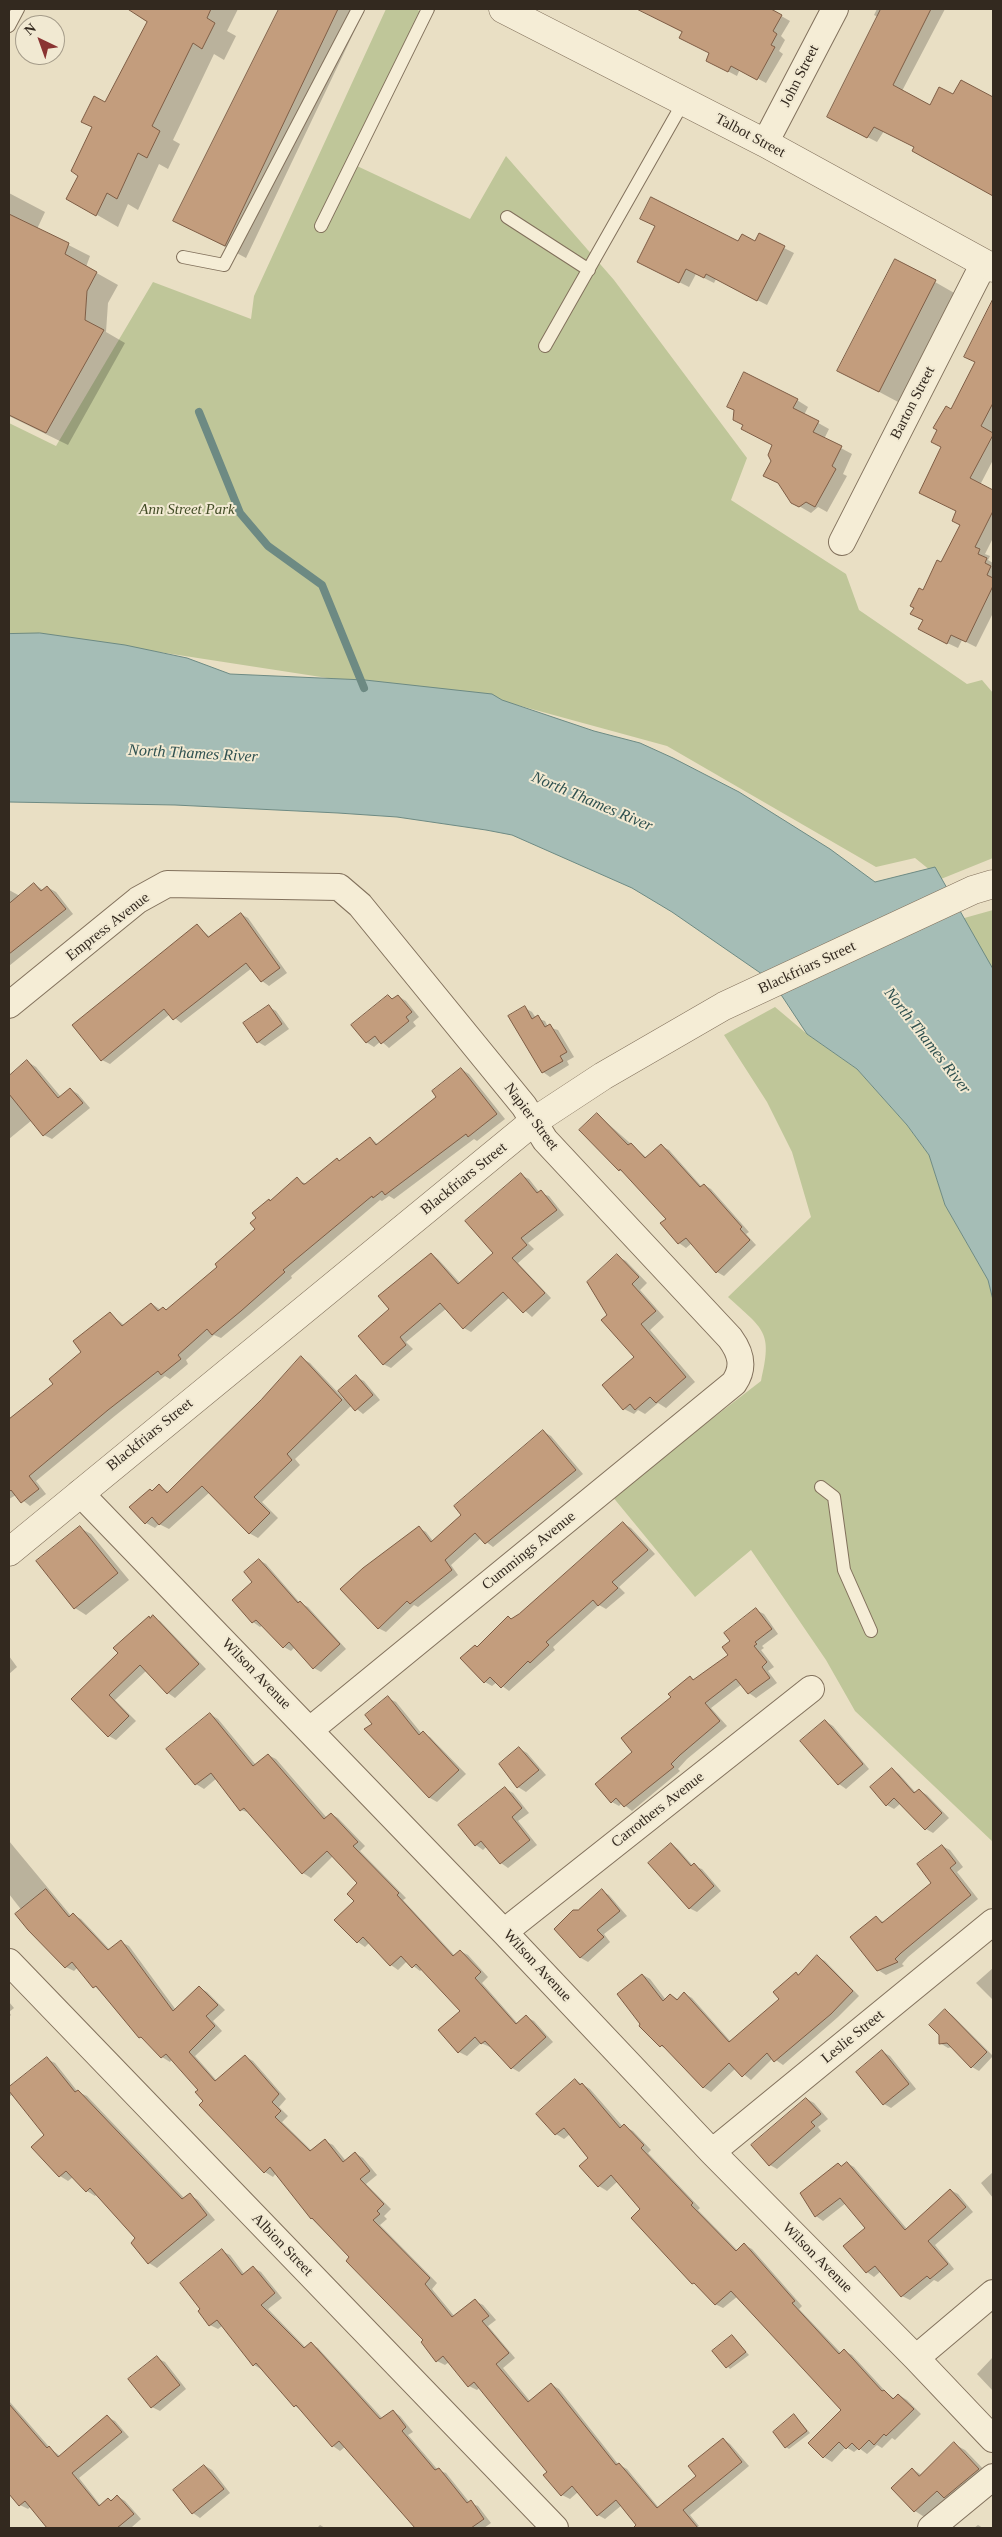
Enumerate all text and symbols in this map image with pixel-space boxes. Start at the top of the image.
north arrow [15,15,65,65]
text: N [22,20,39,38]
street label: John Street [777,42,823,110]
street label: Talbot Street [712,110,788,162]
street label: Barton Street [887,363,939,443]
park label: Ann Street Park [139,501,235,519]
water label: North Thames River [128,741,258,767]
water label: North Thames River [529,768,655,836]
street label: Empress Avenue [63,889,153,965]
street label: Blackfriars Street [755,938,859,998]
water label: North Thames River [879,984,975,1098]
street label: Napier Street [500,1080,562,1154]
street label: Blackfriars Street [417,1139,511,1219]
street label: Blackfriars Street [103,1395,197,1475]
street label: Cummings Avenue [479,1508,579,1594]
street label: Wilson Avenue [218,1635,294,1713]
street label: Carrothers Avenue [608,1768,708,1852]
street label: Wilson Avenue [499,1926,575,2006]
street label: Leslie Street [818,2006,888,2068]
street label: Albion Street [248,2210,316,2280]
street label: Wilson Avenue [778,2219,856,2297]

